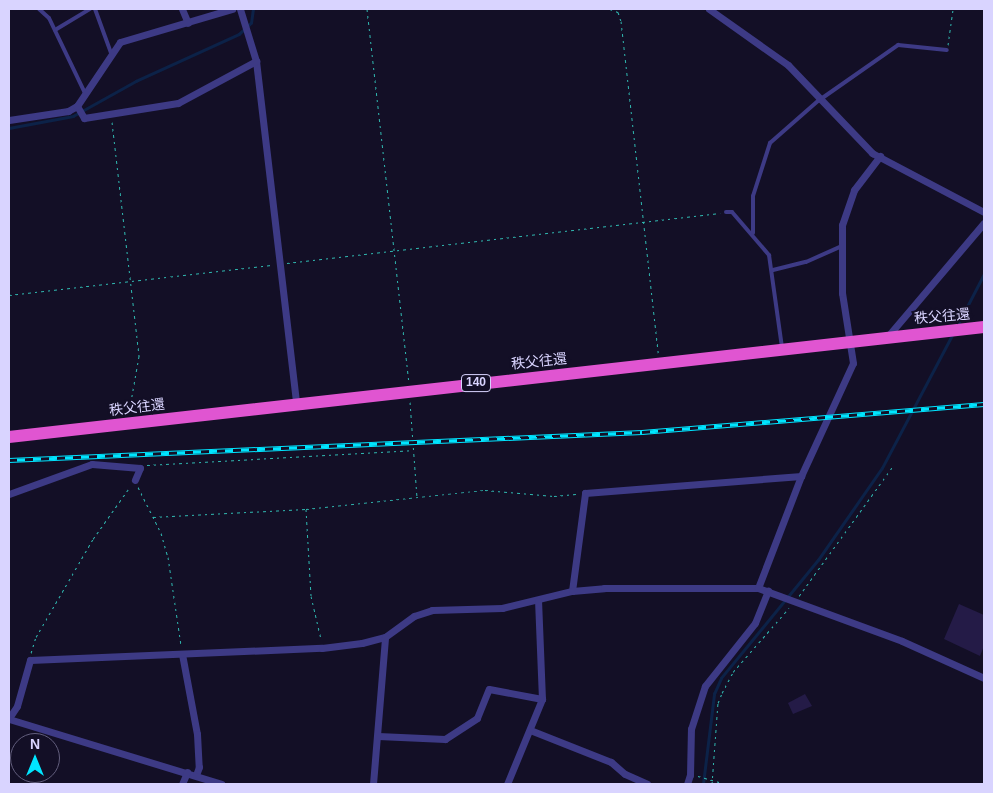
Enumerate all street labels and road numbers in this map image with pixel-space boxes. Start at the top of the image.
street label: 秩父往還 [913,305,971,327]
street label: 秩父往還 [510,350,568,372]
road number: 140 [460,373,492,392]
street label: 秩父往還 [108,395,166,419]

